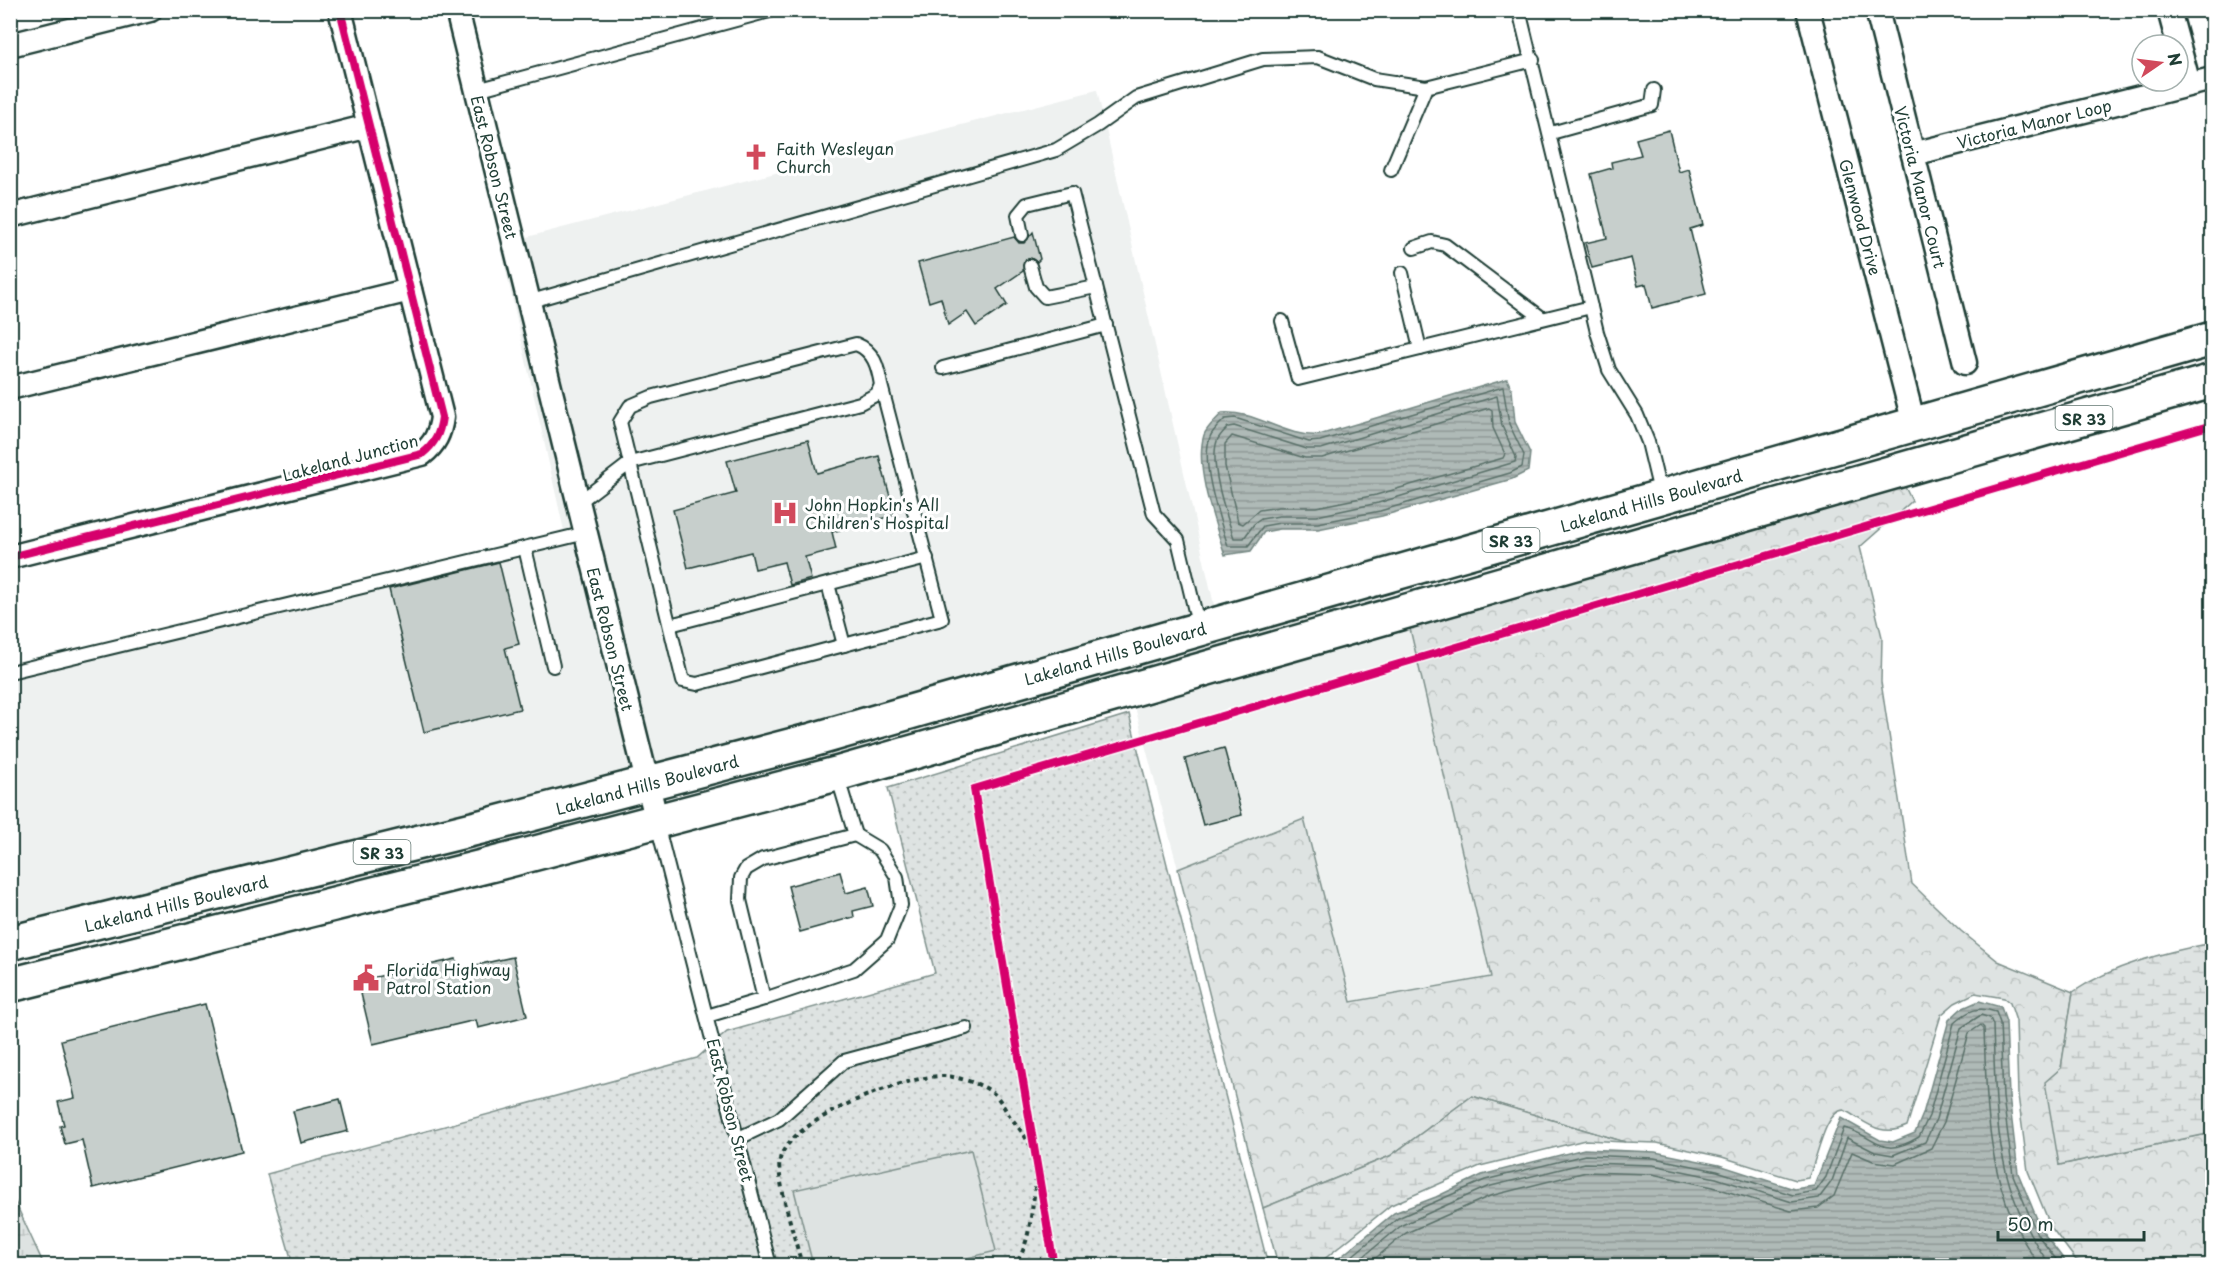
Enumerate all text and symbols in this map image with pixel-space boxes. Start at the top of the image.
north arrow [2130,33,2190,93]
text: N [2162,50,2189,68]
street label: Victoria Manor Loop [1954,92,2114,154]
street label: East Robson Street [466,93,525,242]
street label: Victoria Manor Court [1889,103,1953,271]
place label: Faith Wesleyan Church [776,136,894,178]
church icon: Faith Wesleyan Church [741,142,771,172]
street label: Glenwood Drive [1834,156,1888,278]
road number: SR 33 [2056,406,2112,430]
street label: Lakeland Junction [279,427,421,487]
street label: Lakeland Hills Boulevard [1557,462,1745,537]
place label: John Hopkin's All Children's Hospital [805,492,949,534]
hospital icon: John Hopkin's All Children's Hospital [770,498,800,528]
road number: SR 33 [1482,528,1540,552]
street label: East Robson Street [582,565,641,714]
street label: Lakeland Hills Boulevard [1021,615,1209,690]
street label: Lakeland Hills Boulevard [553,748,741,820]
road number: SR 33 [354,840,410,864]
street label: Lakeland Hills Boulevard [82,869,270,937]
place label: Florida Highway Patrol Station [386,957,510,999]
public building icon: Florida Highway Patrol Station [351,963,381,993]
street label: East Robson Street [702,1036,761,1185]
scale bar [1998,1204,2144,1242]
text: 50 m [2007,1210,2054,1237]

